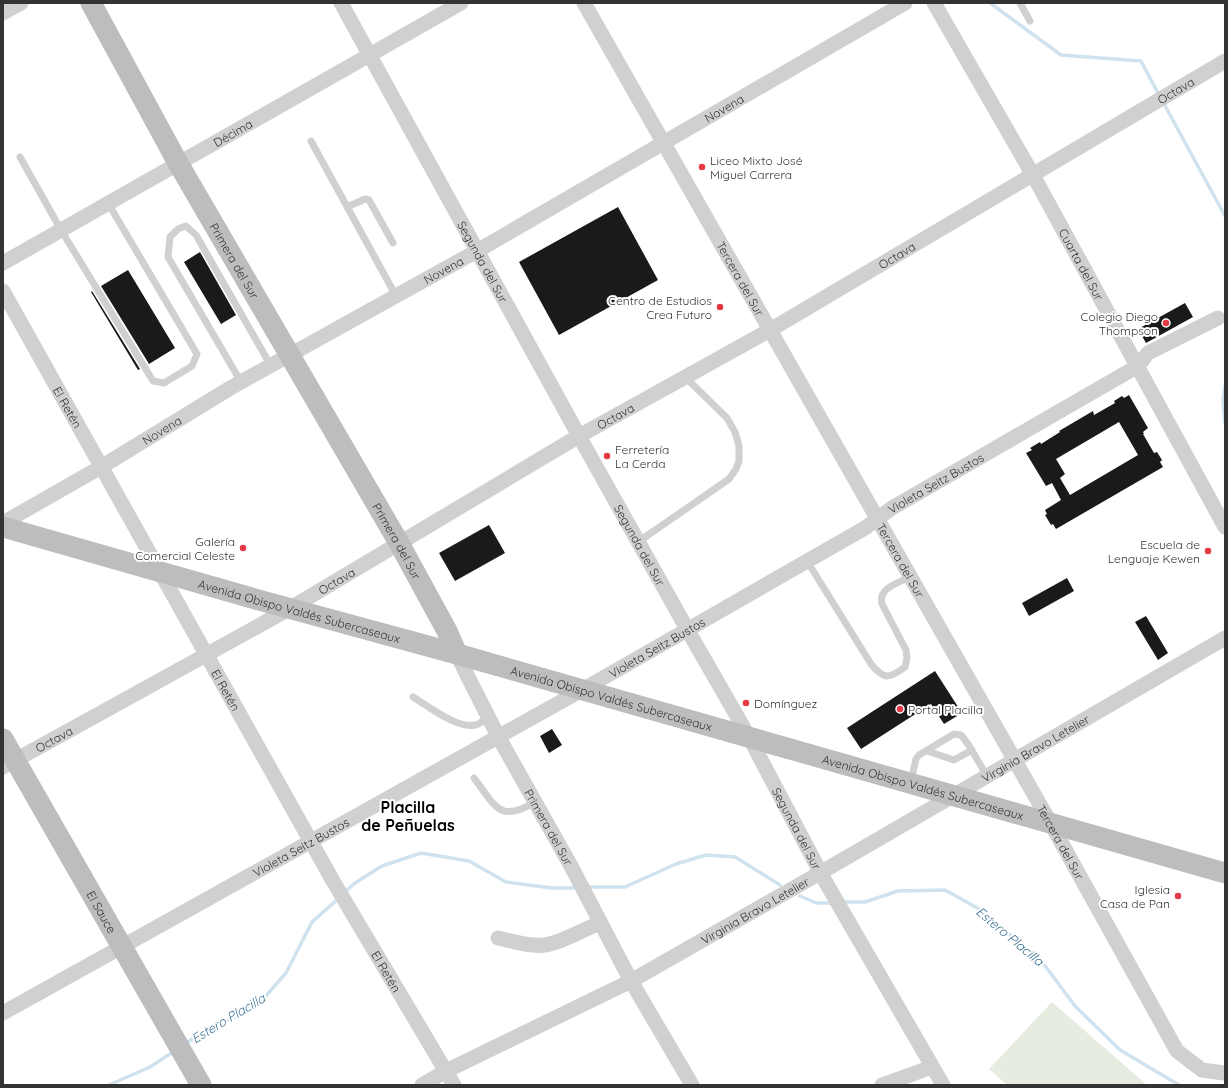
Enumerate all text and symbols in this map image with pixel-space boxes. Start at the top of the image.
street label: Octava [1154,74,1197,107]
street label: Novena [701,91,746,125]
street label: Décima [210,116,255,150]
place label: Liceo Mixto José Miguel Carrera [710,153,803,182]
marker: Liceo Mixto José Miguel Carrera [697,162,707,172]
street label: Segunda del Sur [455,218,512,305]
street label: Primera del Sur [207,220,263,302]
street label: Cuarta del Sur [1056,226,1107,303]
street label: Octava [875,238,918,272]
street label: Tercera del Sur [714,239,768,319]
street label: Novena [421,253,466,287]
place label: Centro de Estudios Crea Futuro [608,293,712,322]
marker: Centro de Estudios Crea Futuro [715,302,725,312]
place label: Colegio Diego Thompson [1081,309,1158,338]
marker: Colegio Diego Thompson [1161,318,1171,328]
street label: El Retén [50,384,86,431]
street label: Octava [594,399,637,432]
street label: Novena [139,412,184,448]
place label: Ferretería La Cerda [615,442,669,471]
street label: Violeta Seitz Bustos [885,449,987,516]
marker: Ferretería La Cerda [602,451,612,461]
street label: Primera del Sur [370,500,425,582]
street label: Segunda del Sur [611,502,669,589]
street label: Tercera del Sur [874,520,928,600]
place label: Galería Comercial Celeste [135,534,235,563]
place label: Escuela de Lenguaje Kewen [1108,537,1200,566]
marker: Galería Comercial Celeste [238,543,248,553]
marker: Escuela de Lenguaje Kewen [1203,546,1213,556]
street label: Octava [315,564,358,597]
street label: Avenida Obispo Valdés Subercaseaux [197,576,402,646]
street label: Violeta Seitz Bustos [606,614,708,681]
street label: Avenida Obispo Valdés Subercaseaux [509,662,714,734]
street label: El Retén [208,666,244,713]
place label: Domínguez [754,696,817,711]
marker: Domínguez [741,698,751,708]
place label: Portal Placilla [908,702,983,717]
marker: Portal Placilla [895,704,905,714]
street label: Virginia Bravo Letelier [979,711,1092,785]
street label: Octava [32,723,75,755]
street label: Avenida Obispo Valdés Subercaseaux [820,751,1026,823]
street label: Segunda del Sur [769,785,825,872]
street label: Primera del Sur [522,786,577,868]
district label: Placilla de Peñuelas [361,797,455,835]
street label: Tercera del Sur [1034,802,1088,882]
street label: Violeta Seitz Bustos [250,814,352,880]
street label: Virginia Bravo Letelier [698,873,812,947]
place label: Iglesia Casa de Pan [1100,882,1170,911]
street label: El Sauce [84,888,120,936]
marker: Iglesia Casa de Pan [1173,891,1183,901]
water label: Estero Placilla [973,903,1048,970]
street label: El Retén [369,948,405,995]
water label: Estero Placilla [188,989,269,1046]

